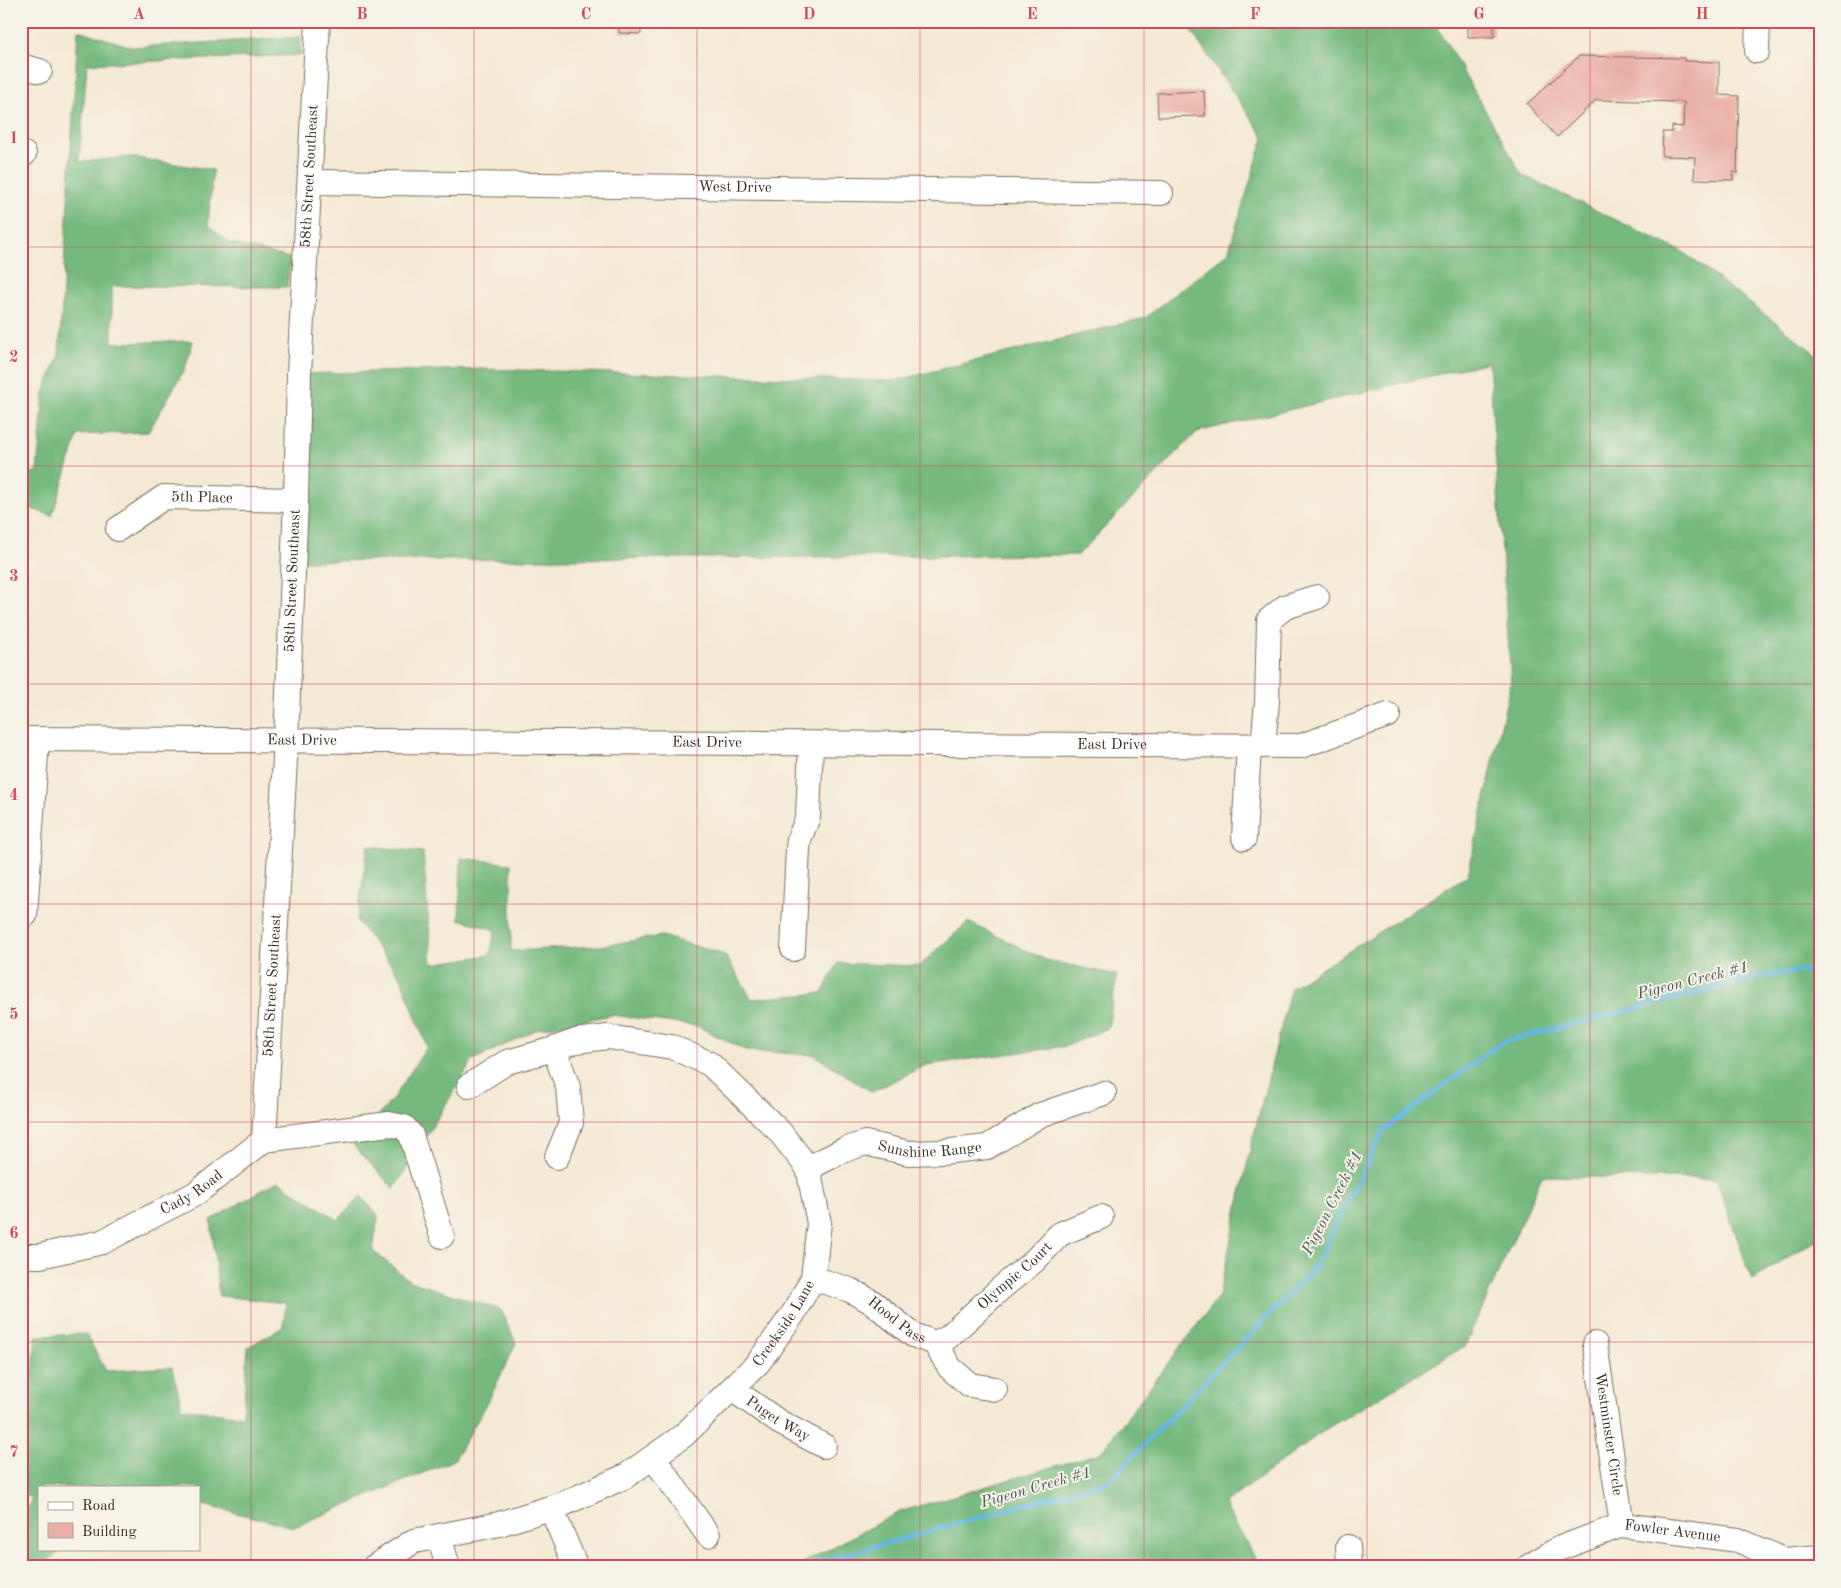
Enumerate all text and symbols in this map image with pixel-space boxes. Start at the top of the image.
text: A [133,7,145,23]
text: B [356,7,368,23]
text: C [581,7,591,23]
text: D [803,7,815,23]
text: E [1026,7,1038,23]
text: F [1250,7,1261,23]
text: G [1473,7,1485,23]
text: H [1695,7,1709,23]
street label: 58th Street Southeast [298,104,321,248]
text: 1 [9,131,19,147]
street label: West Drive [698,180,772,195]
text: 2 [9,350,19,366]
street label: 5th Place [171,490,233,506]
street label: 58th Street Southeast [282,509,303,653]
text: 3 [9,569,19,585]
street label: East Drive [267,733,337,748]
street label: East Drive [672,735,742,750]
street label: East Drive [1077,737,1147,753]
text: 4 [9,788,19,804]
street label: 58th Street Southeast [261,913,284,1057]
water label: Pigeon Creek #1 [1635,959,1750,1003]
text: 5 [9,1007,19,1023]
street label: Sunshine Range [876,1139,983,1160]
water label: Pigeon Creek #1 [1299,1148,1366,1258]
street label: Cady Road [158,1167,226,1218]
text: 6 [9,1226,19,1242]
street label: Olympic Court [975,1239,1055,1313]
street label: Creekside Lane [750,1278,818,1369]
street label: Hood Pass [865,1294,928,1346]
street label: Westminster Circle [1592,1371,1625,1497]
street label: Puget Way [743,1394,812,1445]
text: 7 [9,1445,19,1461]
water label: Pigeon Creek #1 [978,1465,1093,1512]
legend [38,1486,200,1550]
text: Road [82,1499,116,1514]
street label: Fowler Avenue [1623,1518,1721,1545]
text: Building [82,1525,137,1540]

